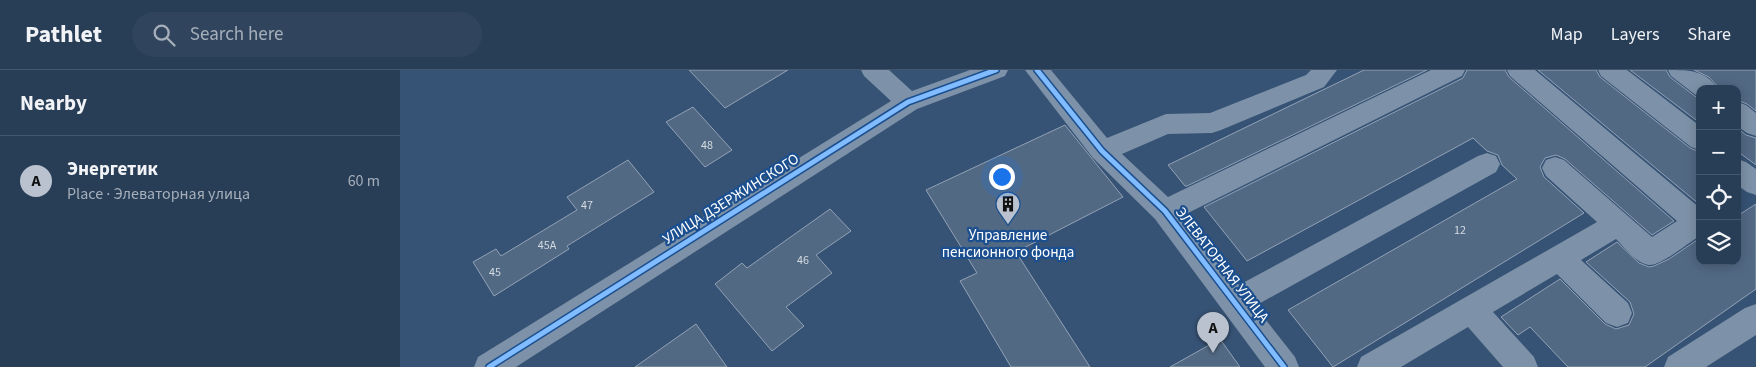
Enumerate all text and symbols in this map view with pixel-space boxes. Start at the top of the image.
search box [132,12,482,57]
text: Pathlet [25,17,102,52]
icon: search [150,21,178,49]
text: Search here [190,21,284,48]
text: Map [1551,22,1583,47]
text: Layers [1611,22,1660,47]
text: Share [1688,22,1731,47]
map controls [1696,85,1741,265]
button: + [1696,85,1741,130]
text: Nearby [20,88,87,118]
button: − [1696,130,1741,175]
house number: 48 [701,137,713,154]
street label: УЛИЦА ДЗЕРЖИНСКОГО [659,148,803,250]
text: Энергетик [67,156,158,183]
your location [989,164,1015,190]
text: A [31,170,41,192]
text: 60 m [348,170,380,192]
button: locate [1696,175,1741,220]
text: Place · Элеваторная улица [67,183,250,205]
building icon: Управление пенсионного фонда [995,191,1021,225]
house number: 47 [581,197,593,214]
street label: ЭЛЕВАТОРНАЯ УЛИЦА [1170,203,1274,328]
button: layers [1696,220,1741,265]
house number: 12 [1454,222,1466,239]
place label: Управление пенсионного фонда [942,225,1074,263]
house number: 45А [538,237,557,254]
house number: 46 [797,252,809,269]
house number: 45 [489,264,501,281]
pin: A [1197,312,1229,353]

